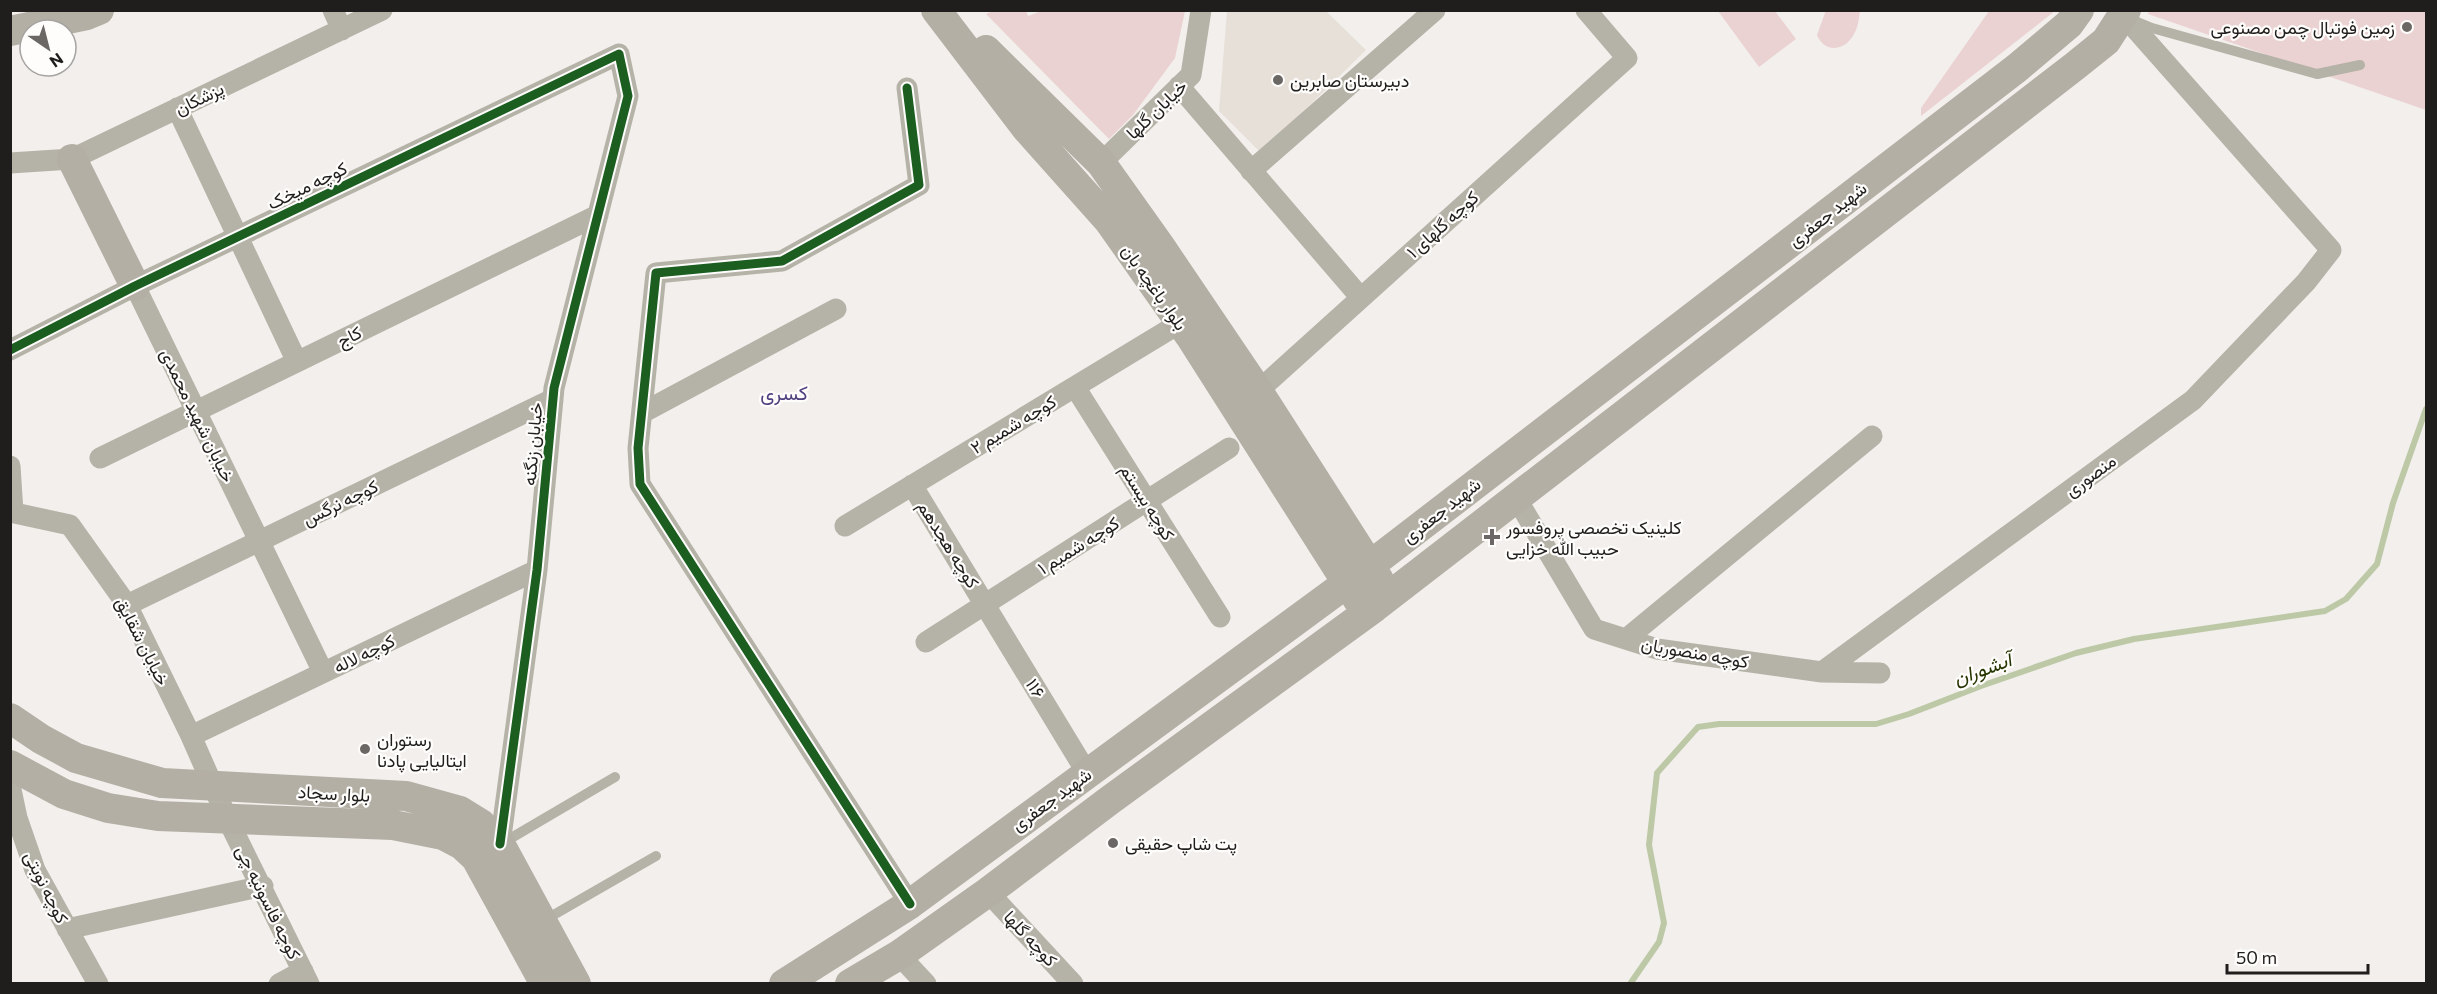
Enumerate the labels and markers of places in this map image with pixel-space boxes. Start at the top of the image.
place label: زمین فوتبال چمن مصنوعی [2210,16,2395,40]
marker: زمین فوتبال چمن مصنوعی [2400,20,2414,34]
place label: دبیرستان صابرین [1290,69,1409,92]
marker: دبیرستان صابرین [1271,73,1285,87]
place label: کلینیک تخصصی پروفسور حبیب الله خزایی [1505,516,1682,560]
marker: کلینیک تخصصی پروفسور حبیب الله خزایی [1483,528,1501,546]
place label: رستوران ایتالیایی پادنا [377,728,467,773]
marker: رستوران ایتالیایی پادنا [358,742,372,756]
place label: پت شاپ حقیقی [1125,832,1237,856]
marker: پت شاپ حقیقی [1106,836,1120,850]

